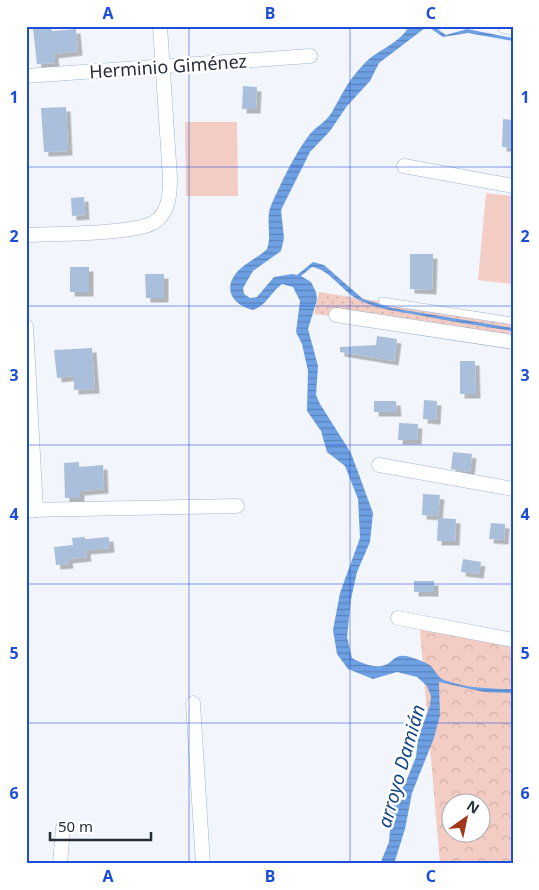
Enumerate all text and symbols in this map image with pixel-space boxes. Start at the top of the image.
text: A [102,2,114,24]
text: B [265,2,275,24]
text: C [426,2,436,24]
street label: Herminio Giménez [88,49,248,83]
text: 1 [9,86,19,108]
text: 1 [520,86,530,108]
text: 2 [9,225,19,247]
text: 2 [520,225,530,247]
text: 3 [9,364,19,386]
text: 3 [520,364,530,386]
text: 4 [9,503,19,525]
text: 4 [520,503,530,525]
text: 5 [9,642,19,664]
text: 5 [520,642,530,664]
water label: arroyo Damián [371,701,431,831]
text: 6 [9,782,19,804]
text: 6 [520,782,530,804]
north arrow [442,792,492,842]
text: N [463,796,483,818]
scale bar [50,810,151,842]
text: 50 m [58,816,93,836]
text: A [102,865,114,887]
text: B [265,865,275,887]
text: C [426,865,436,887]

